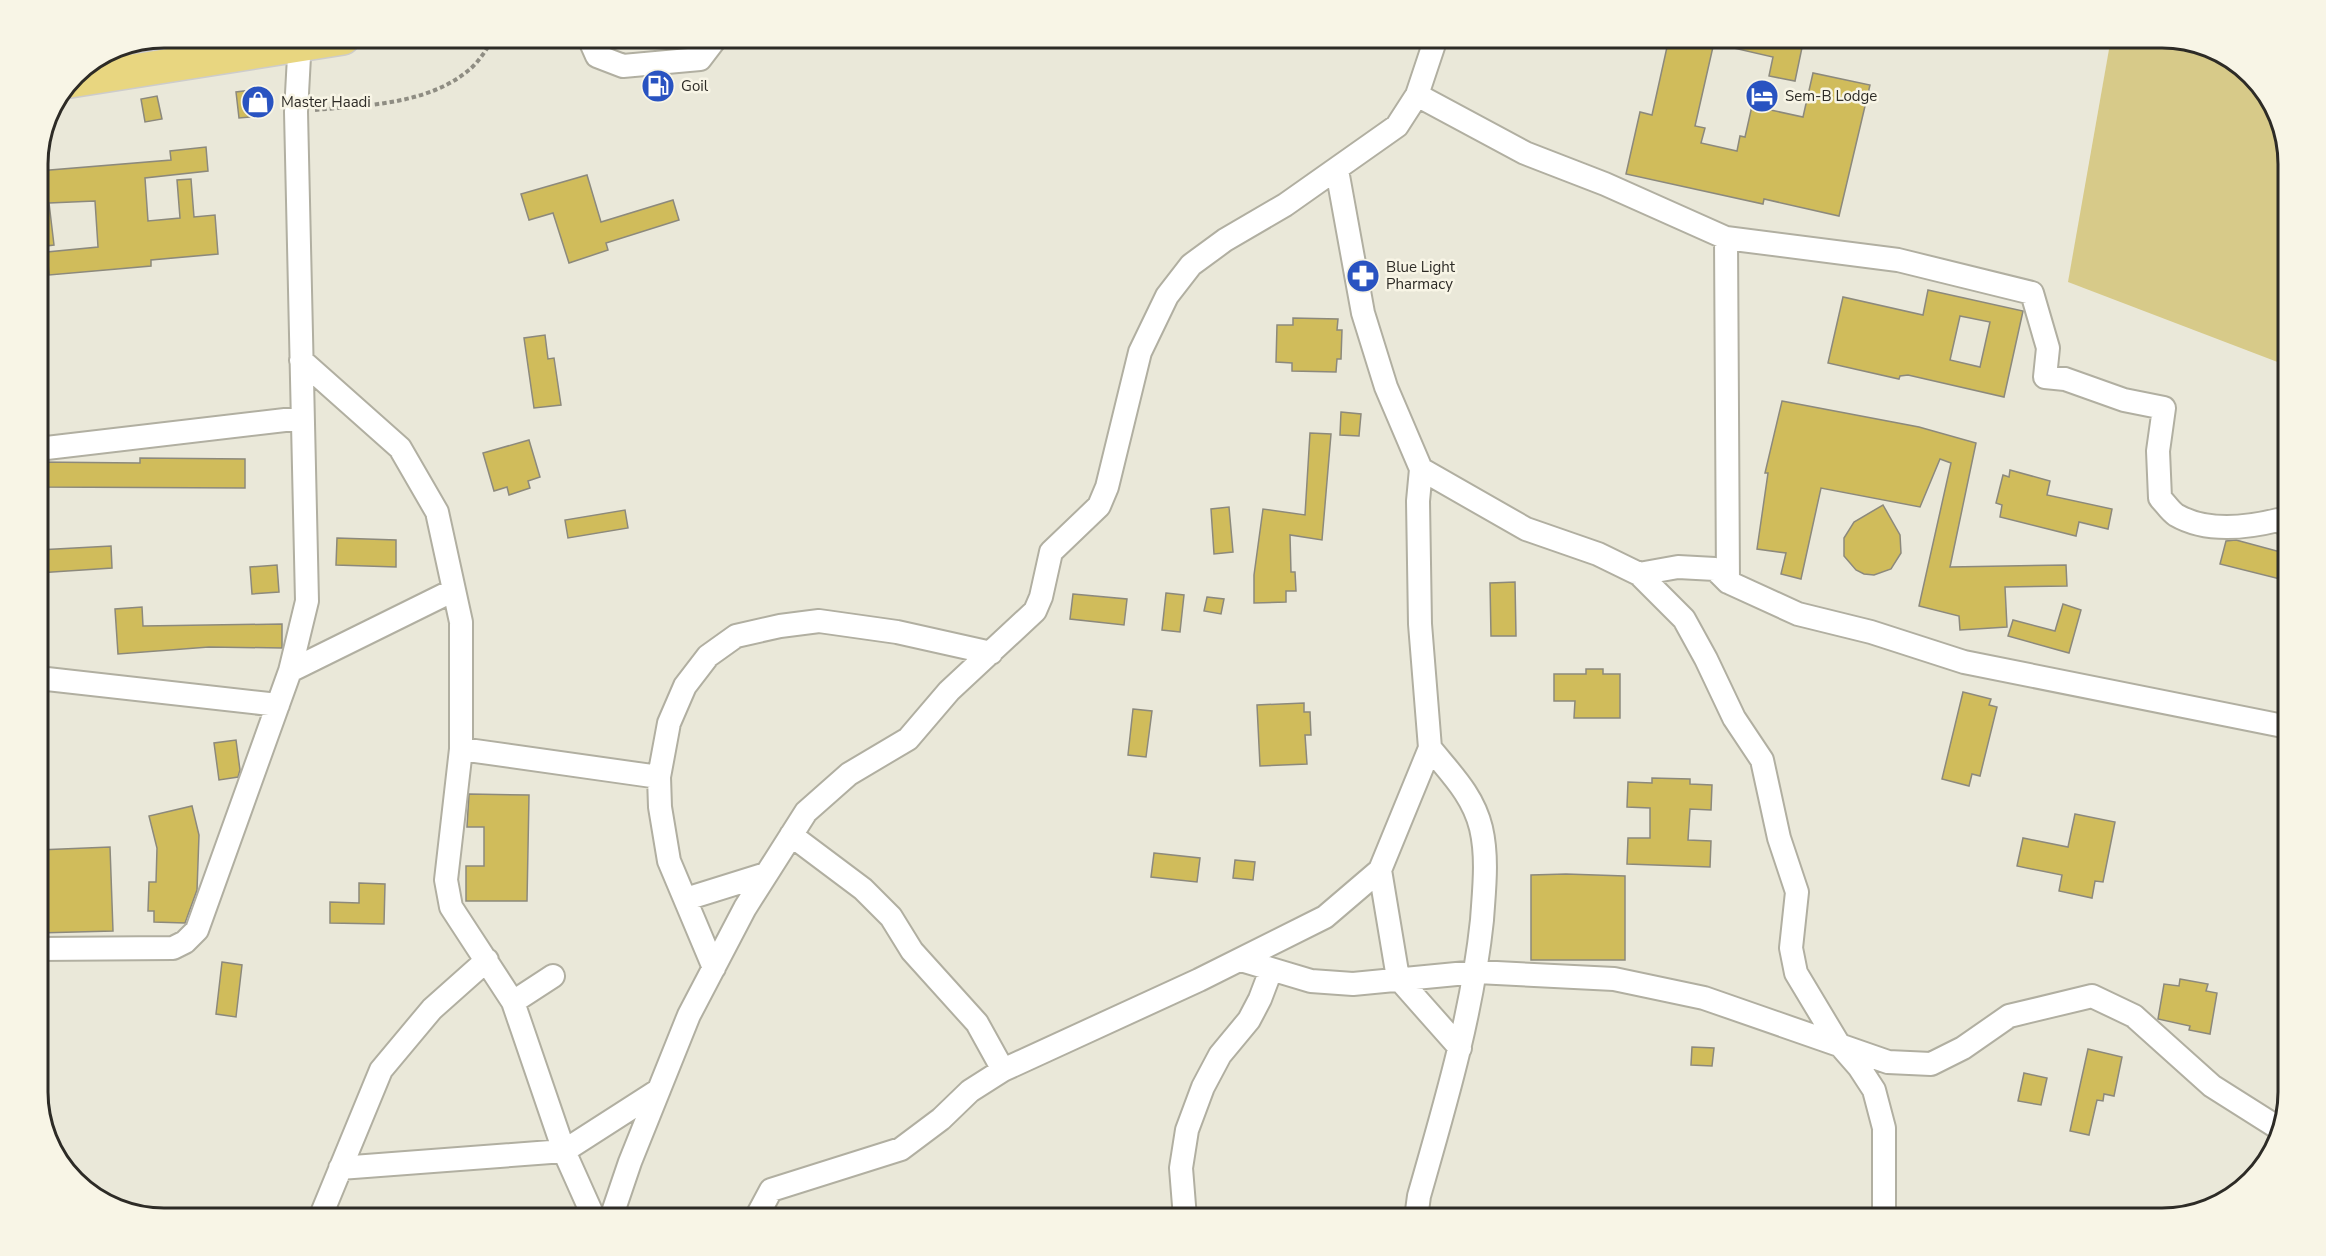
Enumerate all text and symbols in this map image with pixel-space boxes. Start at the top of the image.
fuel station icon: Goil [640,68,676,104]
place label: Goil [681,76,709,96]
hotel icon: Sem-B Lodge [1744,78,1780,114]
shop icon: Master Haadi [240,84,276,120]
place label: Sem-B Lodge [1785,86,1877,106]
place label: Master Haadi [281,92,371,112]
place label: Blue Light Pharmacy [1386,257,1456,294]
pharmacy icon: Blue Light Pharmacy [1345,258,1381,294]

